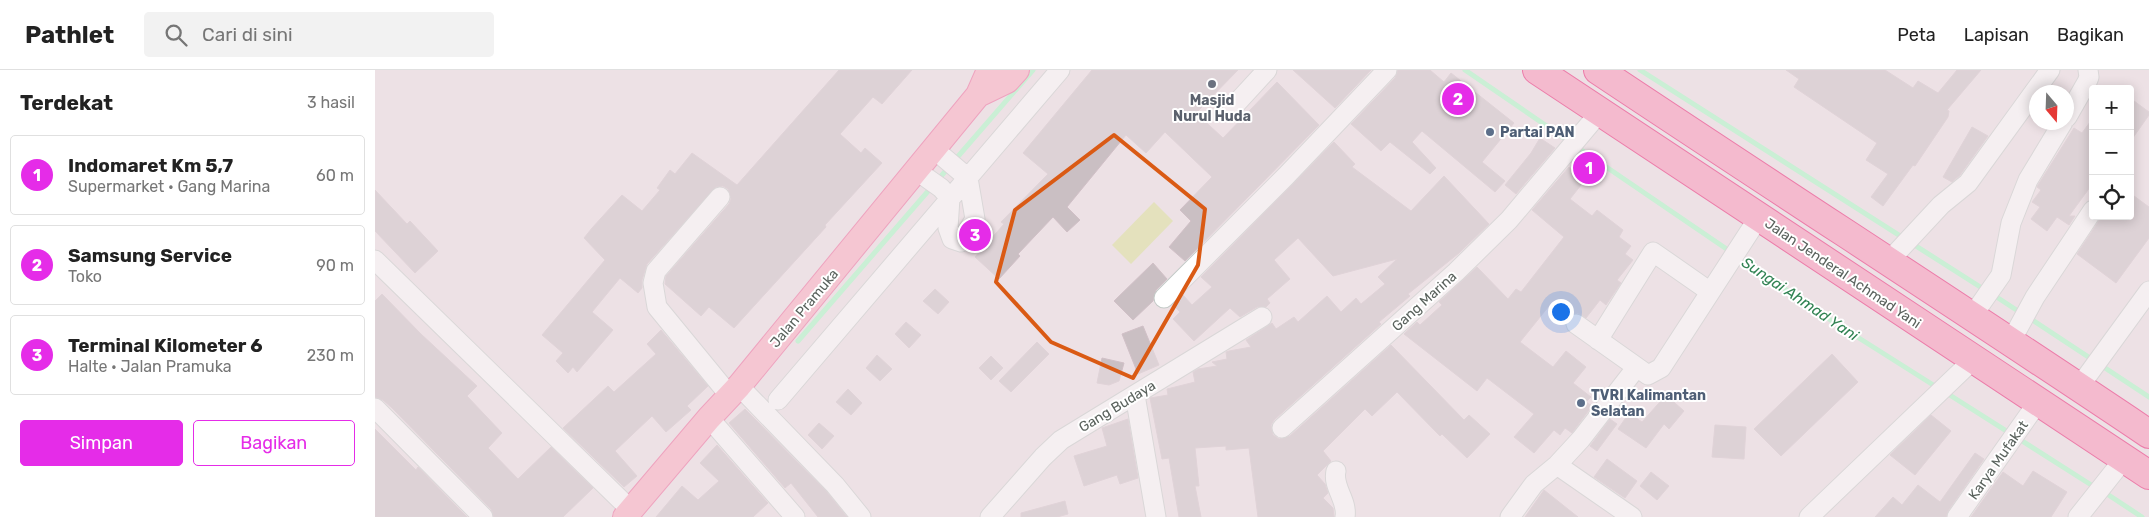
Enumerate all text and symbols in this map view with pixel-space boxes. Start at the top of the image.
search box [144,12,494,57]
text: Pathlet [25,21,114,49]
icon: search [162,21,190,49]
text: Cari di sini [202,23,293,46]
text: Peta [1897,24,1936,46]
text: Lapisan [1964,24,2029,46]
text: Bagikan [2057,24,2124,46]
marker: Masjid Nurul Huda [1206,78,1218,90]
pin: 2 [1442,80,1474,118]
north arrow [2029,85,2074,130]
map controls [2089,85,2134,220]
button: + [2089,85,2134,130]
text: Terdekat [20,90,113,115]
place label: Masjid Nurul Huda [1173,92,1251,125]
text: 3 hasil [307,93,355,112]
place label: Partai PAN [1500,124,1575,141]
marker: Partai PAN [1484,126,1496,138]
button: − [2089,130,2134,175]
pin: 1 [1573,149,1605,187]
text: Indomaret Km 5,7 [68,154,233,177]
text: 1 [33,166,41,185]
text: 60 m [316,166,354,185]
button: locate [2089,175,2134,220]
text: Supermarket · Gang Marina [68,177,270,196]
street label: Jalan Jenderal Achmad Yani [1761,215,1924,332]
pin: 3 [959,216,991,254]
text: Samsung Service [68,244,232,267]
water label: Sungai Ahmad Yani [1738,253,1862,345]
text: 2 [32,256,42,275]
text: 90 m [316,256,354,275]
street label: Jalan Pramuka [767,266,842,351]
text: Toko [68,267,102,286]
street label: Gang Marina [1388,268,1460,335]
your location [1548,299,1574,325]
text: Terminal Kilometer 6 [68,334,263,357]
text: 3 [32,346,42,365]
text: 230 m [307,346,354,365]
text: Halte · Jalan Pramuka [68,357,232,376]
street label: Gang Budaya [1076,377,1159,436]
place label: TVRI Kalimantan Selatan [1591,387,1706,420]
marker: TVRI Kalimantan Selatan [1575,397,1587,409]
street label: Karya Mufakat [1965,417,2032,503]
button: Simpan [20,420,183,466]
button: Bagikan [193,420,355,466]

